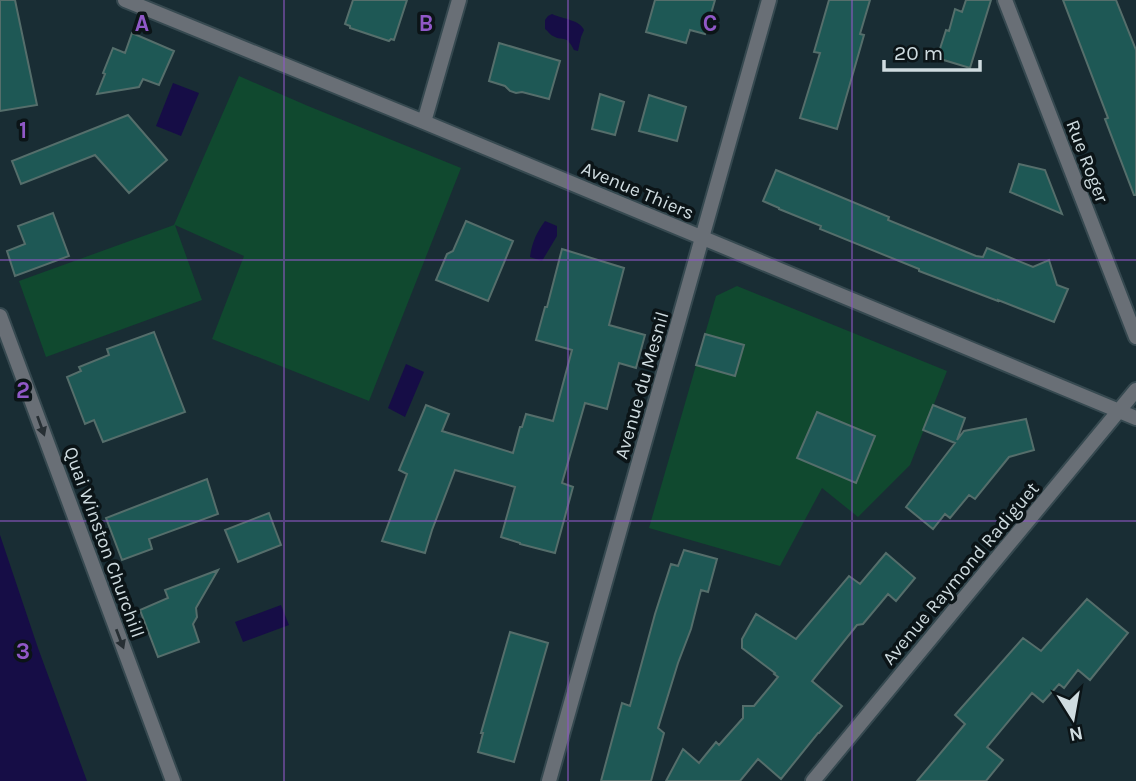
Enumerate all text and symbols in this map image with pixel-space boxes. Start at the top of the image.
text: A [135,10,149,37]
text: B [419,10,433,37]
text: C [703,10,717,37]
scale bar [884,28,980,72]
text: 20 m [894,41,943,65]
text: 1 [19,117,27,144]
street label: Rue Roger [1061,117,1113,206]
street label: Avenue Thiers [578,157,697,225]
street label: Avenue du Mesnil [610,309,674,462]
text: 2 [16,377,30,404]
one-way arrow [36,416,47,437]
street label: Quai Winston Churchill [59,444,149,641]
street label: Avenue Raymond Radiguet [878,478,1044,669]
one-way arrow [115,629,126,650]
text: 3 [16,638,30,665]
north arrow [1038,683,1108,753]
text: N [1067,722,1085,746]

